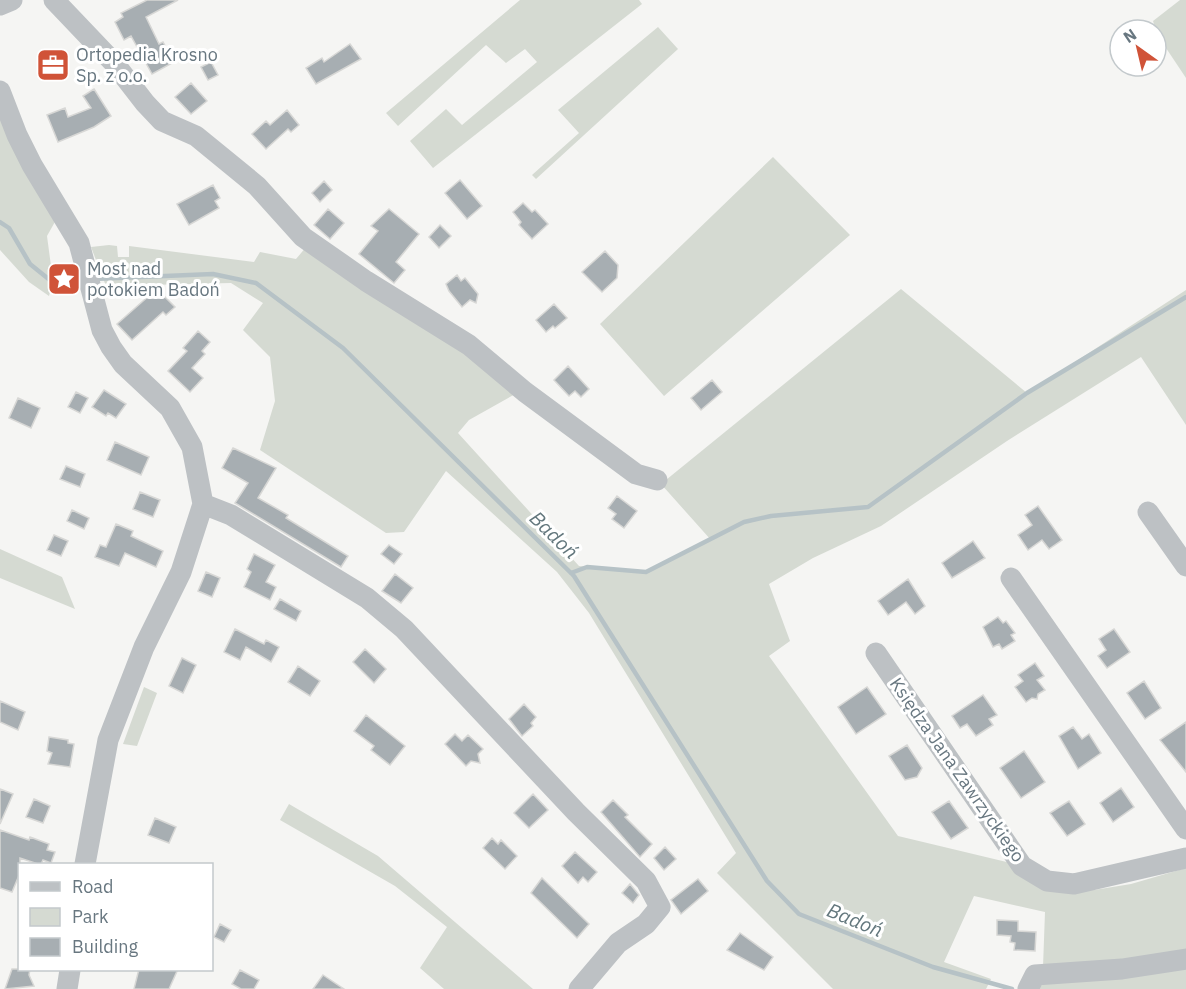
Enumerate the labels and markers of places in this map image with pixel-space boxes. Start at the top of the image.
place label: Ortopedia Krosno Sp. z o.o. [76,43,218,87]
office icon: Ortopedia Krosno Sp. z o.o. [35,47,71,83]
place label: Most nad potokiem Badoń [87,257,220,301]
place icon: Most nad potokiem Badoń [46,261,82,297]

